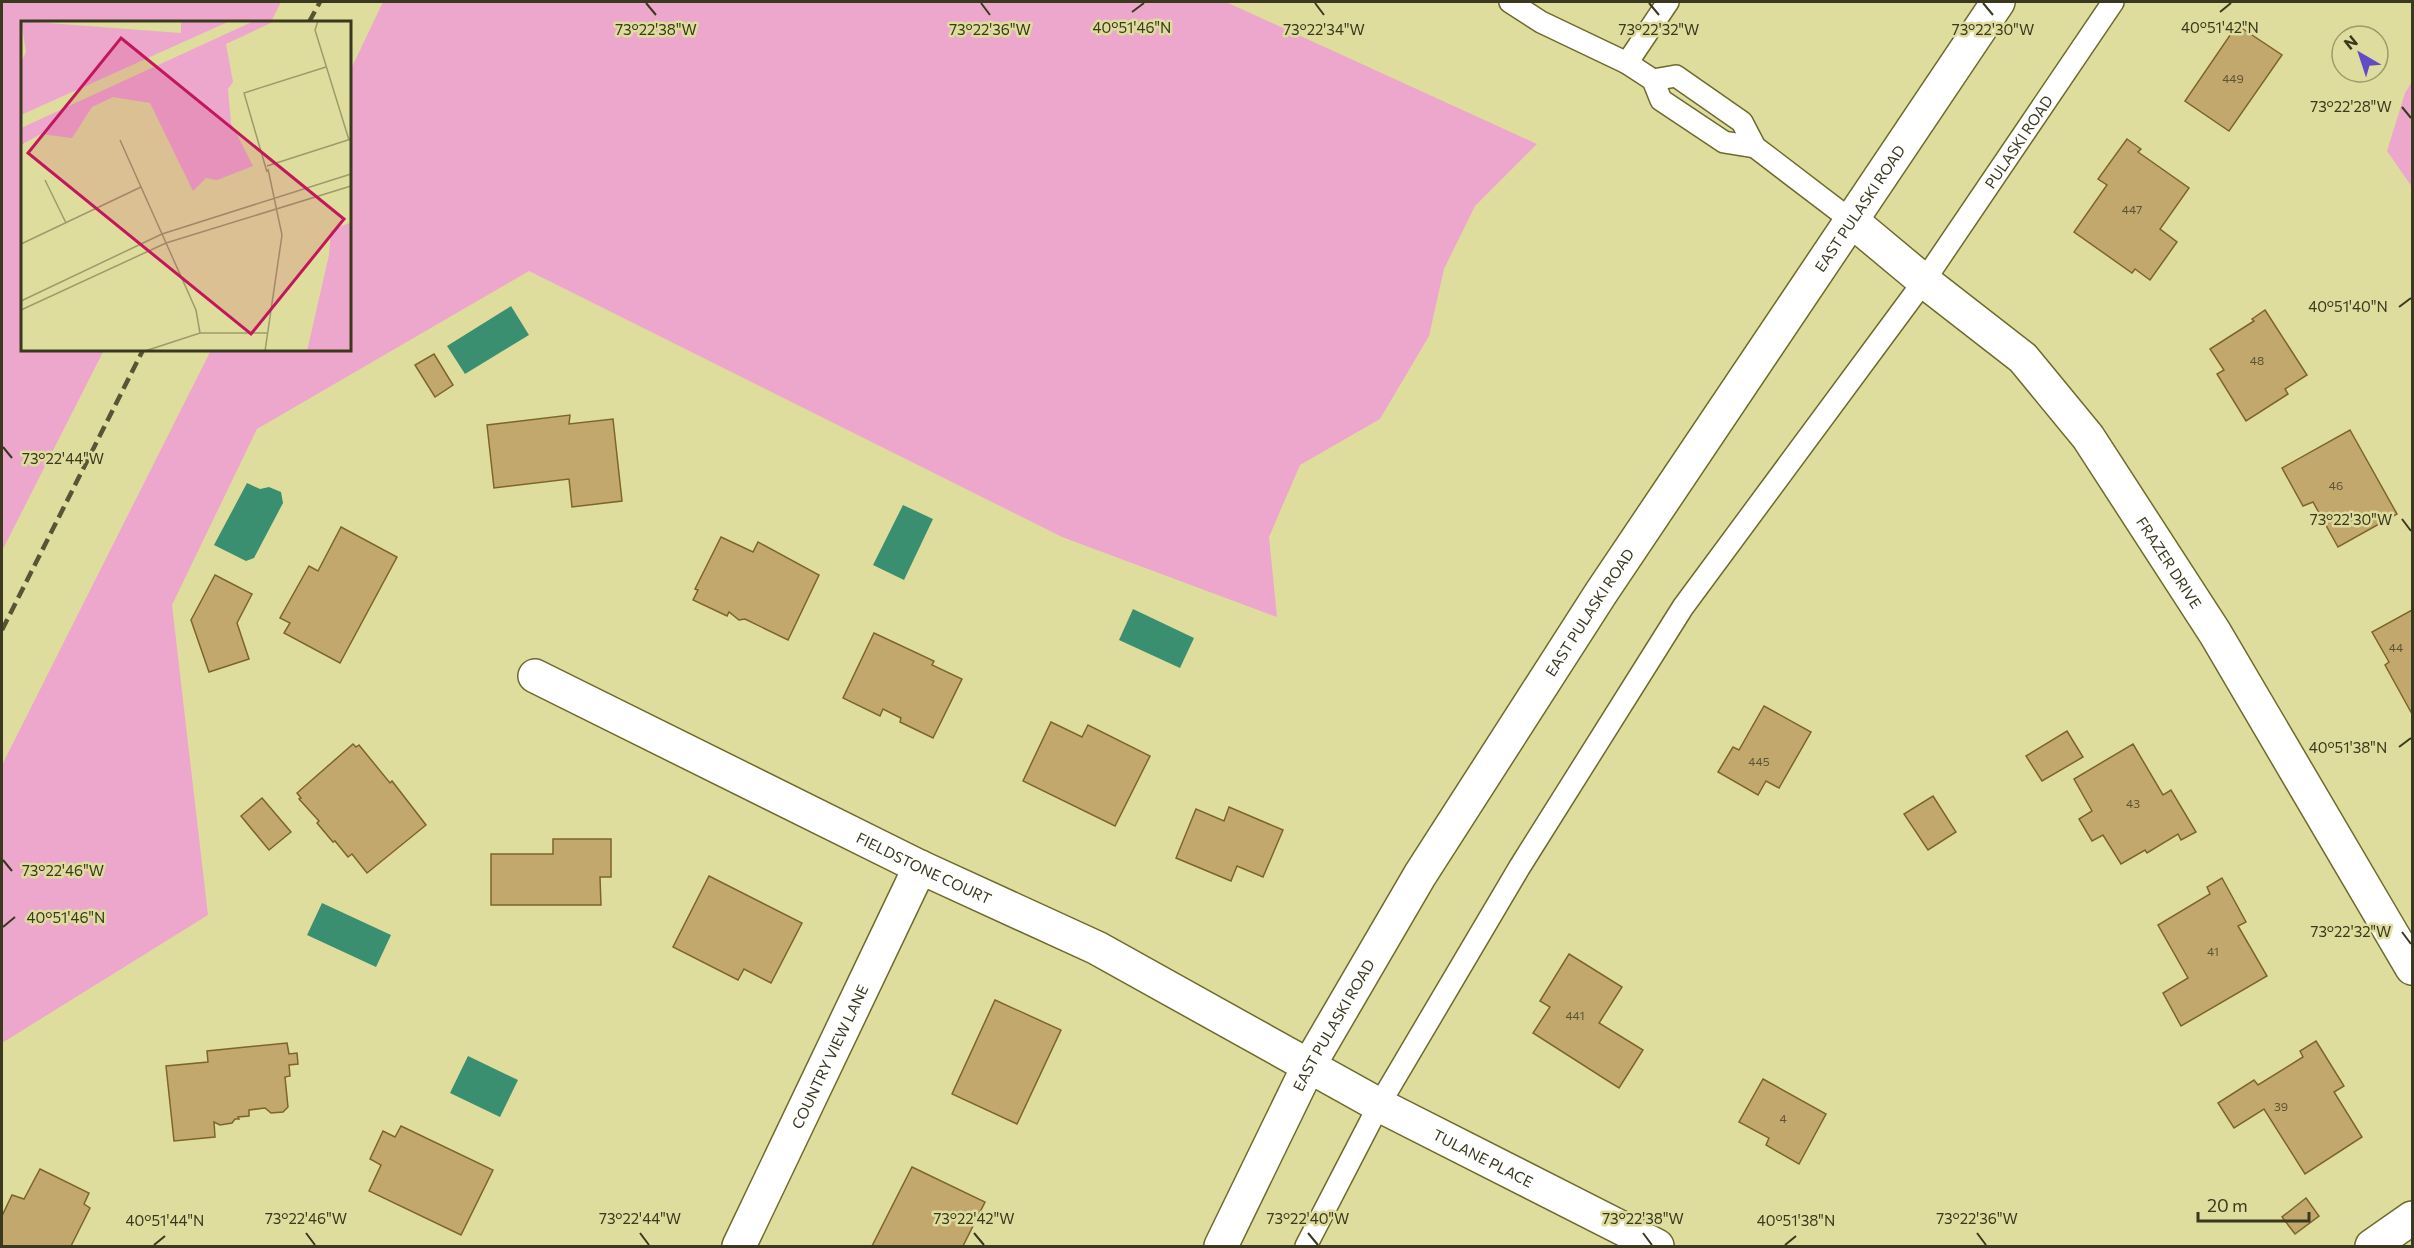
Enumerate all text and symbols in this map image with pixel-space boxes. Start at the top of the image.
text: 40°51'46"N [1093,18,1171,36]
text: 40°51'42"N [2181,18,2259,36]
text: 73°22'38"W [615,20,697,38]
text: 73°22'36"W [949,20,1031,38]
text: 73°22'34"W [1283,20,1365,38]
text: 73°22'32"W [1619,20,1699,38]
text: 73°22'30"W [1952,20,2034,38]
inset map [21,21,351,351]
north arrow [2330,24,2390,84]
text: N [2340,31,2361,53]
house number: 449 [2222,71,2244,85]
street label: PULASKI ROAD [1981,92,2056,192]
text: 73°22'28"W [2310,97,2392,115]
street label: EAST PULASKI ROAD [1811,141,1908,275]
house number: 447 [2122,202,2142,216]
text: 40°51'40"N [2308,297,2388,315]
house number: 48 [2250,353,2264,367]
text: 73°22'44"W [22,449,104,467]
house number: 46 [2329,478,2343,492]
text: 73°22'30"W [2310,510,2392,528]
street label: FRAZER DRIVE [2133,513,2206,612]
street label: EAST PULASKI ROAD [1541,545,1637,679]
house number: 44 [2389,640,2403,654]
text: 40°51'38"N [2309,738,2387,756]
house number: 445 [1748,754,1770,768]
house number: 43 [2126,796,2140,810]
street label: FIELDSTONE COURT [854,828,995,908]
text: 73°22'46"W [22,861,104,879]
text: 40°51'46"N [27,908,105,926]
text: 73°22'32"W [2311,922,2391,940]
house number: 41 [2207,944,2219,958]
street label: EAST PULASKI ROAD [1289,956,1378,1094]
street label: COUNTRY VIEW LANE [787,981,872,1131]
house number: 441 [1565,1008,1585,1022]
house number: 39 [2274,1099,2288,1113]
house number: 4 [1779,1111,1787,1125]
street label: TULANE PLACE [1430,1125,1536,1191]
scale bar [2198,1185,2309,1223]
text: 20 m [2207,1194,2248,1216]
text: 73°22'46"W [265,1209,347,1227]
text: 73°22'44"W [599,1209,681,1227]
text: 73°22'42"W [933,1209,1015,1227]
text: 73°22'40"W [1267,1209,1349,1227]
text: 73°22'38"W [1602,1209,1684,1227]
text: 73°22'36"W [1936,1209,2018,1227]
text: 40°51'44"N [126,1211,204,1229]
text: 40°51'38"N [1757,1211,1835,1229]

